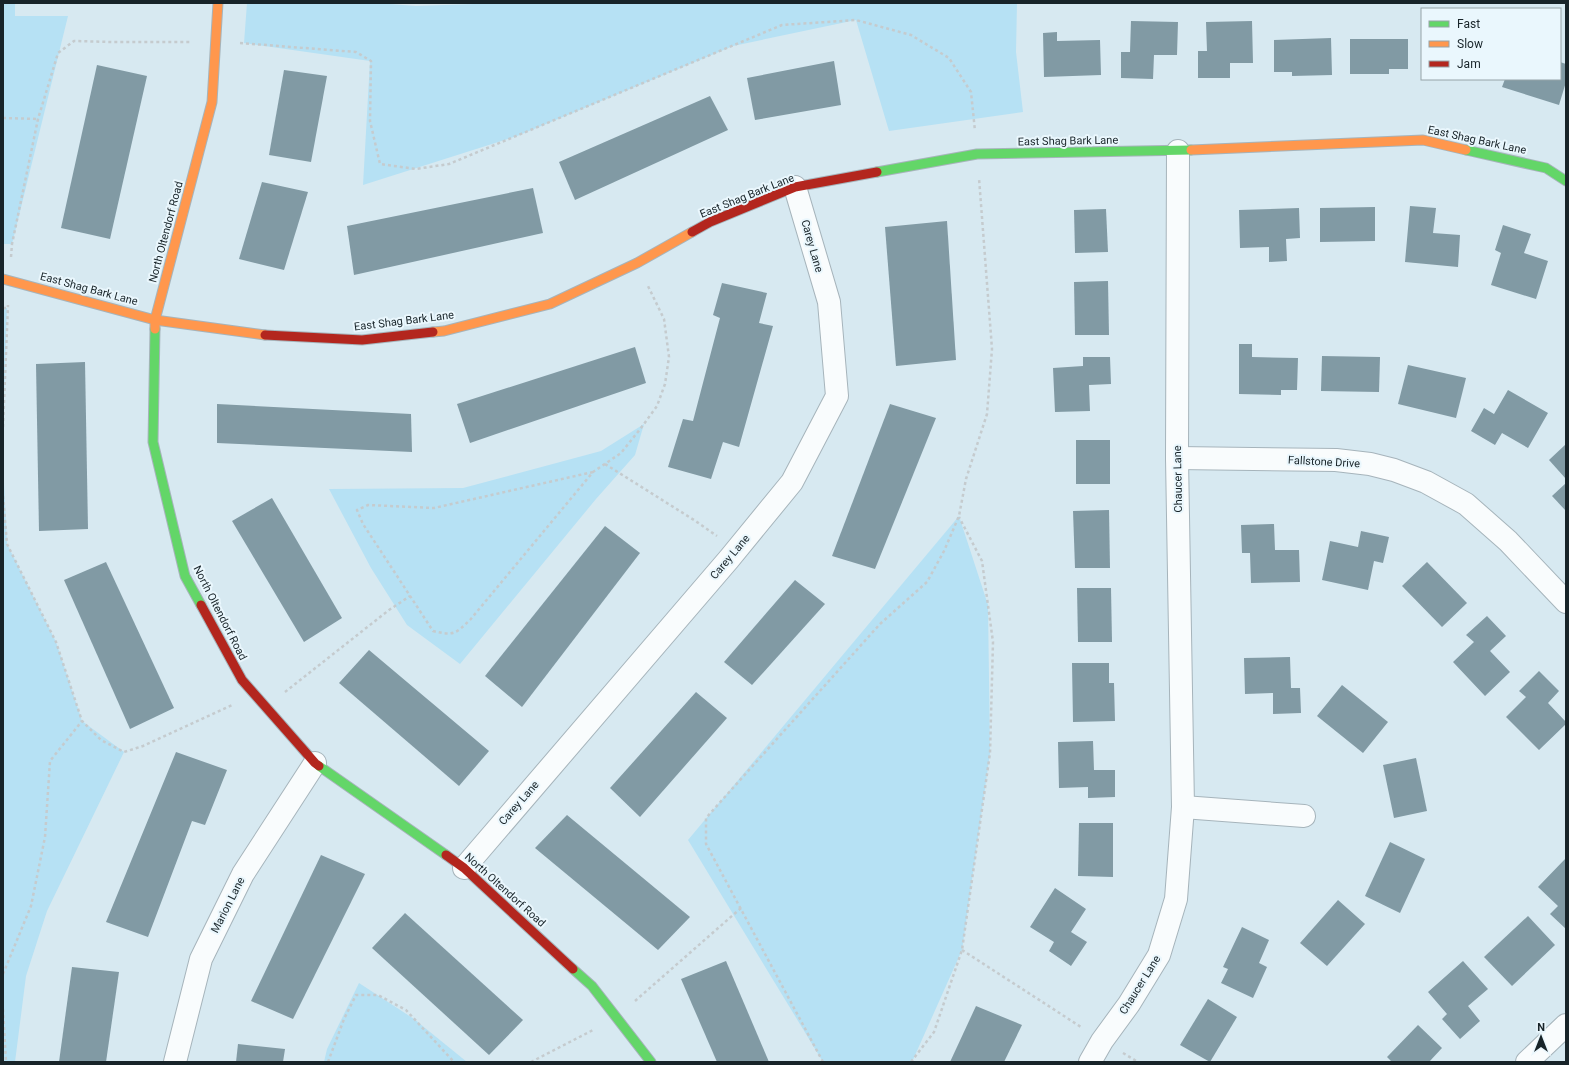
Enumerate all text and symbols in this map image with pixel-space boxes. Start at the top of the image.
legend [1421,8,1561,80]
text: Fast [1457,17,1480,31]
text: Slow [1457,37,1483,51]
text: Jam [1457,57,1481,71]
street label: East Shag Bark Lane [1427,123,1528,157]
street label: East Shag Bark Lane [1018,134,1118,148]
street label: East Shag Bark Lane [698,171,796,221]
street label: North Oltendorf Road [146,180,186,284]
street label: Carey Lane [798,218,826,274]
street label: East Shag Bark Lane [39,270,139,308]
street label: East Shag Bark Lane [353,308,455,334]
street label: Chaucer Lane [1171,445,1185,513]
street label: Fallstone Drive [1288,454,1360,470]
street label: Carey Lane [708,532,753,582]
street label: North Oltendorf Road [191,564,249,662]
street label: Carey Lane [496,778,542,828]
street label: North Oltendorf Road [462,850,548,930]
street label: Marion Lane [208,875,248,935]
street label: Chaucer Lane [1117,953,1163,1017]
north arrow [1521,1017,1561,1057]
text: N [1537,1021,1545,1034]

